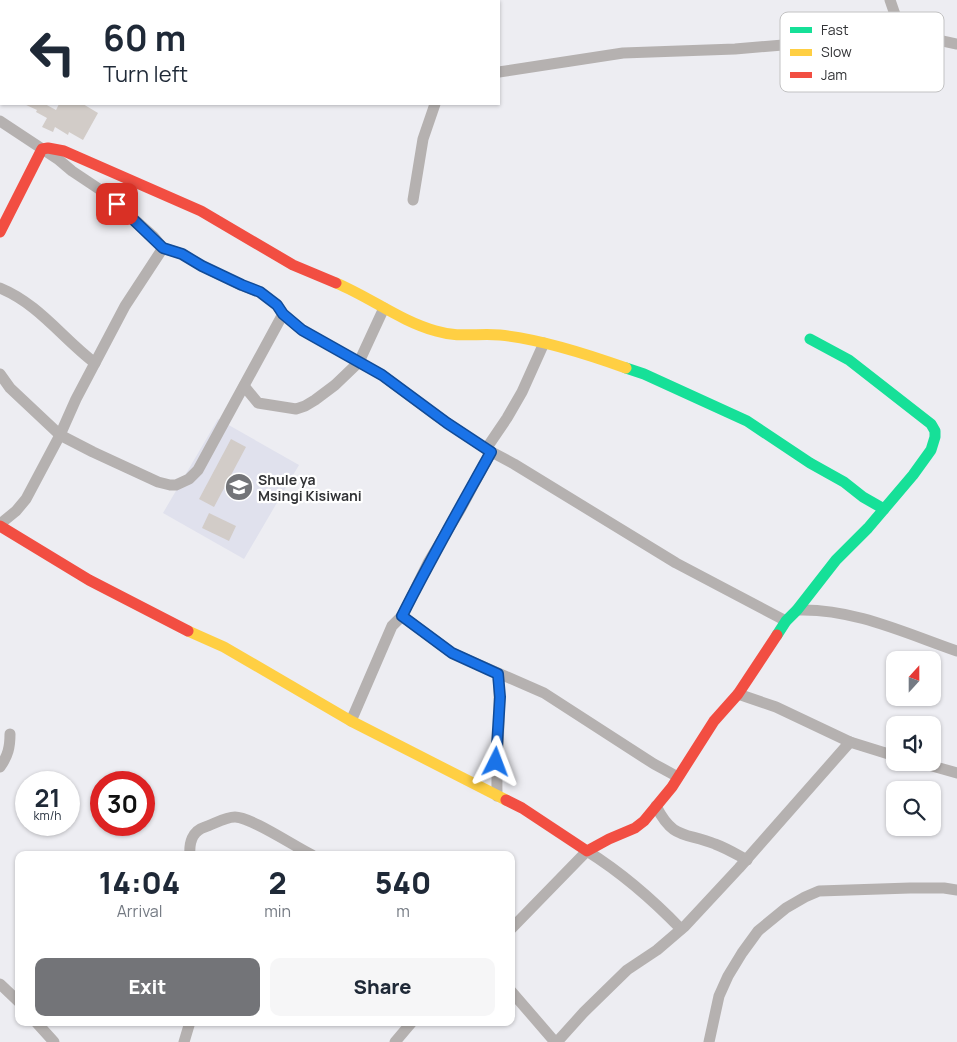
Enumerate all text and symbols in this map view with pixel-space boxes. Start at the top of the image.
legend [780,12,944,92]
text: 60 m [103,14,186,62]
icon: left [20,20,85,85]
text: Fast [821,20,849,39]
text: Slow [821,42,852,61]
text: Turn left [103,59,188,89]
text: Jam [821,65,847,84]
pin [96,183,138,225]
icon: arrive [103,190,131,218]
place label: Shule ya Msingi Kisiwani [258,470,362,505]
school or university icon: Shule ya Msingi Kisiwani [224,472,254,502]
north arrow [886,651,941,706]
map controls [886,651,941,836]
button: sound [886,716,941,771]
position arrow [469,735,521,787]
speed limit sign: 30 [90,771,155,836]
text: 21 [35,780,60,815]
button: search [886,781,941,836]
text: km/h [34,807,61,824]
text: 14:04 [99,862,180,903]
text: 2 [268,862,287,903]
text: 540 [375,862,431,903]
text: Arrival [117,900,162,922]
text: min [264,900,291,922]
text: m [396,900,410,922]
button: Exit [35,958,260,1016]
button: Share [270,958,495,1016]

